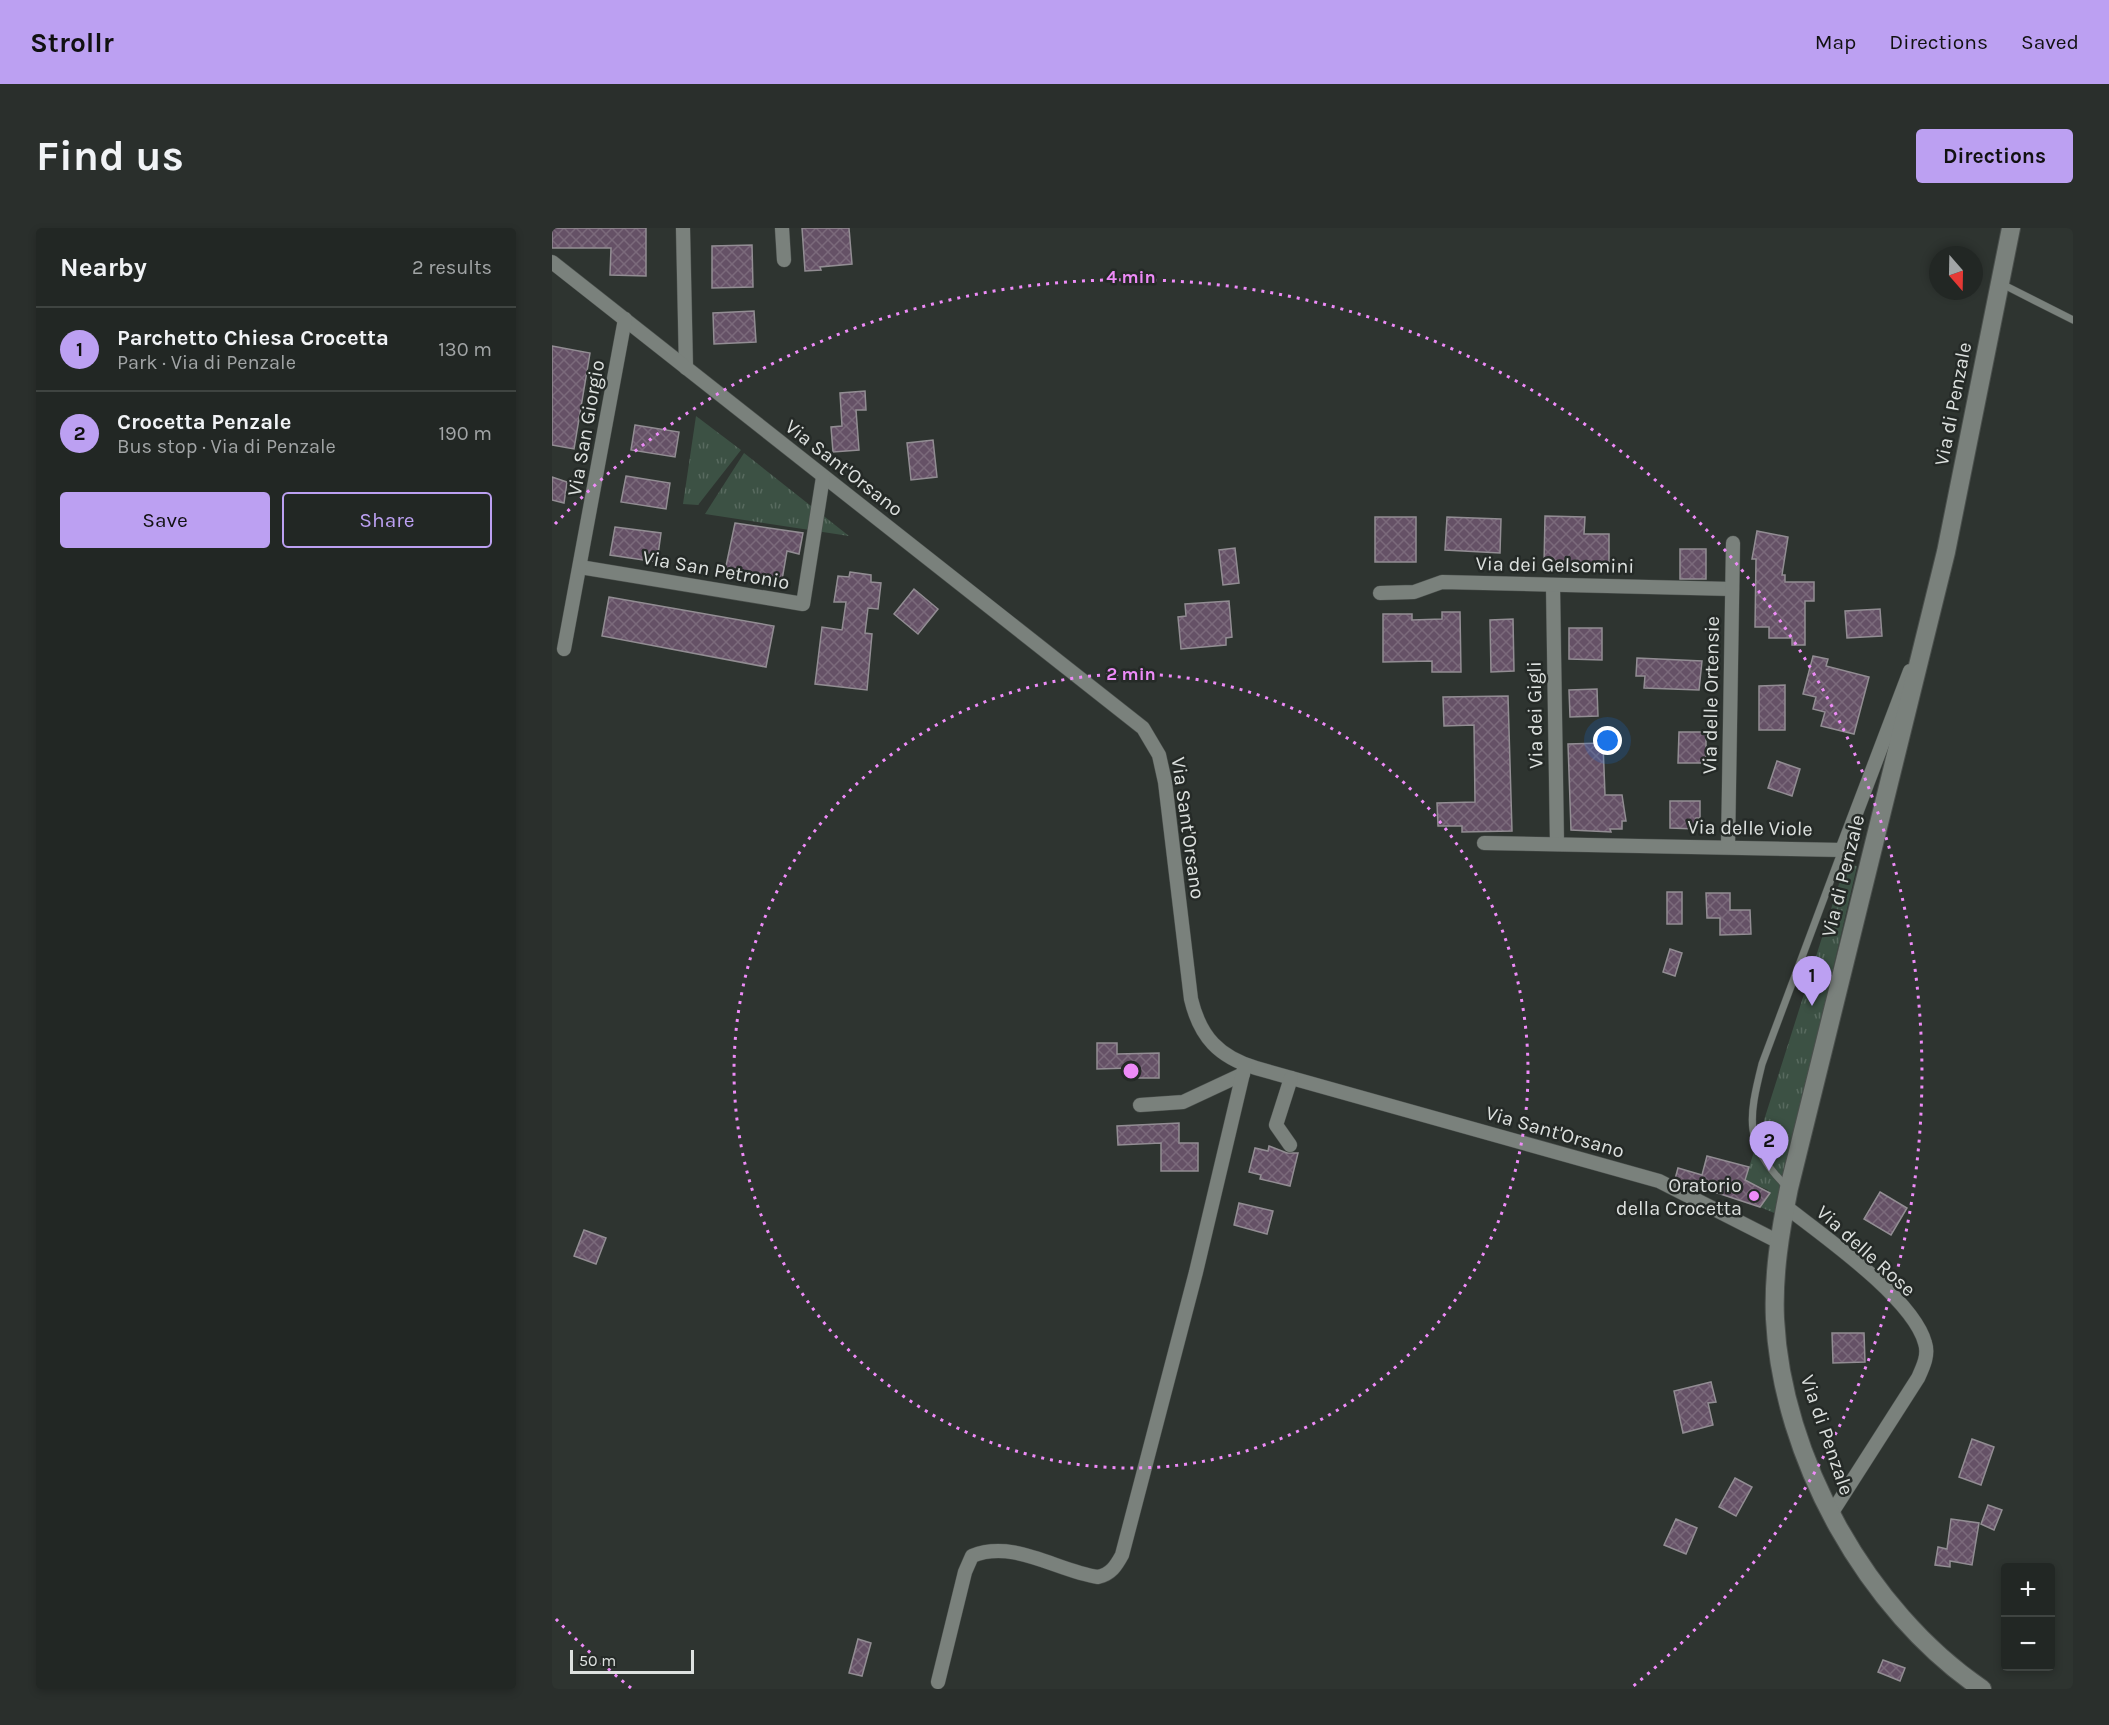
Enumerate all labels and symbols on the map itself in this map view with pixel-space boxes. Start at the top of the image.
north arrow [1929,246,1983,300]
text: 4 min [1106,266,1156,288]
street label: Via di Penzale [1930,340,1976,468]
street label: Via San Giorgio [563,358,609,498]
street label: Via Sant'Orsano [781,415,907,521]
street label: Via San Petronio [641,546,791,594]
street label: Via dei Gelsomini [1475,552,1635,578]
street label: Via delle Ortensie [1698,616,1724,774]
street label: Via dei Gigli [1523,661,1547,769]
text: 2 min [1106,663,1156,685]
your location [1593,726,1622,755]
street label: Via Sant'Orsano [1167,756,1209,900]
street label: Via di Penzale [1817,812,1869,940]
street label: Via delle Viole [1687,815,1813,841]
pin: 1 [1792,956,1832,1006]
centre of rings [1121,1061,1141,1081]
street label: Via Sant'Orsano [1483,1101,1627,1163]
pin: 2 [1750,1122,1788,1171]
place label: Oratorio della Crocetta [1616,1174,1742,1220]
marker: Oratorio della Crocetta [1747,1189,1761,1203]
street label: Via delle Rose [1812,1201,1920,1301]
street label: Via di Penzale [1796,1372,1858,1498]
scale bar [570,1647,694,1674]

